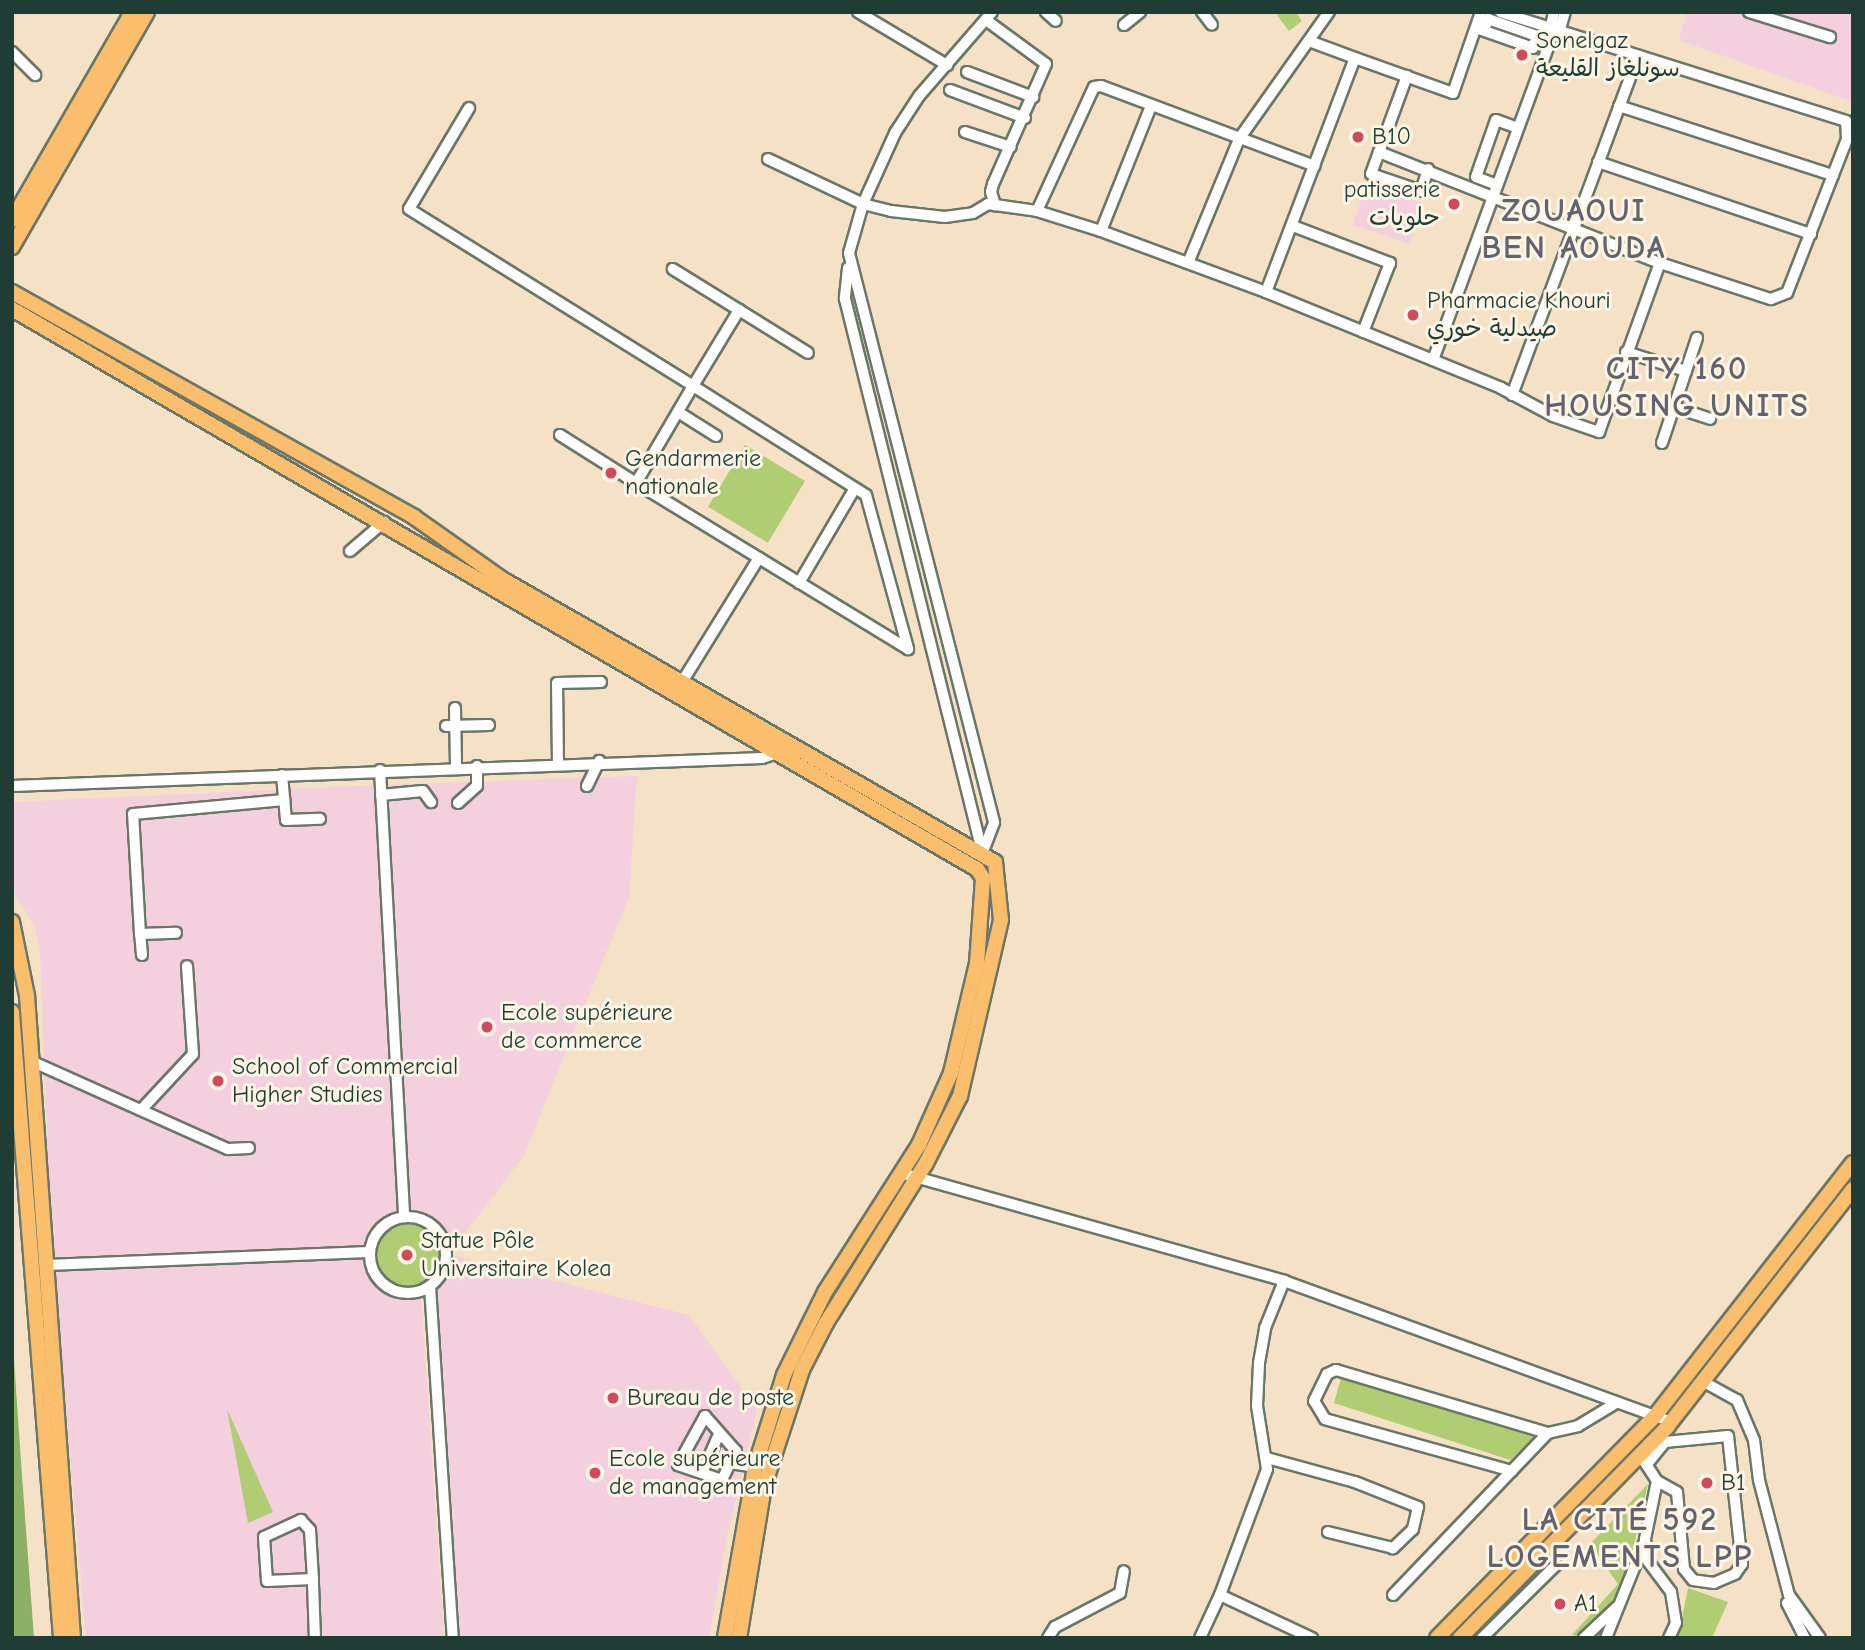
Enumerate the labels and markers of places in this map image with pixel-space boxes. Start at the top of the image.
place label: Sonelgaz سونلغاز القليعة [1536,27,1680,83]
marker: Sonelgaz سونلغاز القليعة [1514,47,1530,63]
place label: B10 [1372,123,1411,151]
marker: B10 [1350,129,1366,145]
place label: patisserie حلويات [1344,176,1440,232]
marker: patisserie حلويات [1446,196,1462,212]
place label: Pharmacie Khouri صيدلية خوري [1427,287,1611,343]
marker: Pharmacie Khouri صيدلية خوري [1405,307,1421,323]
place label: Gendarmerie nationale [625,445,761,501]
marker: Gendarmerie nationale [603,465,619,481]
place label: Ecole supérieure de commerce [501,999,672,1055]
marker: Ecole supérieure de commerce [479,1019,495,1035]
place label: School of Commercial Higher Studies [232,1053,458,1109]
marker: School of Commercial Higher Studies [210,1073,226,1089]
place label: Statue Pôle Universitaire Kolea [421,1227,612,1283]
marker: Statue Pôle Universitaire Kolea [399,1247,415,1263]
place label: Bureau de poste [627,1384,794,1412]
marker: Bureau de poste [605,1390,621,1406]
place label: Ecole supérieure de management [609,1445,780,1501]
marker: Ecole supérieure de management [587,1465,603,1481]
place label: B1 [1721,1469,1745,1497]
marker: B1 [1699,1475,1715,1491]
place label: A1 [1574,1590,1597,1618]
marker: A1 [1552,1596,1568,1612]

